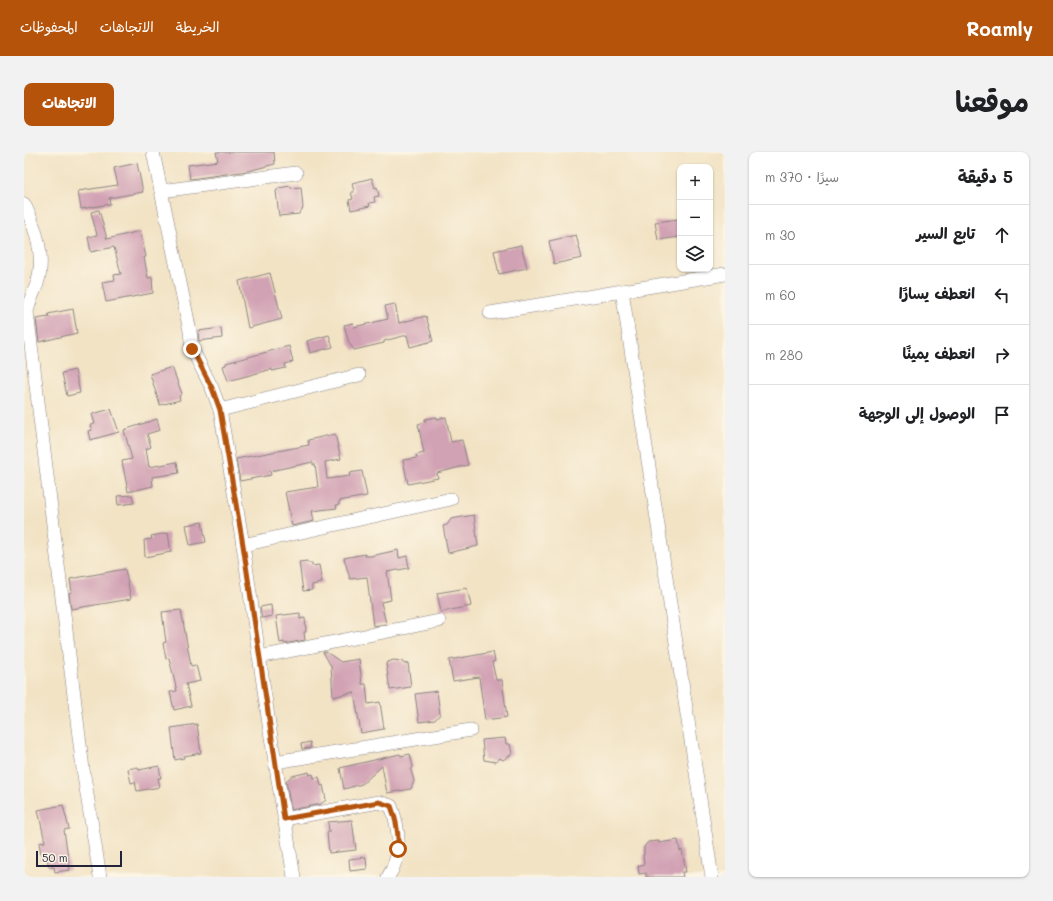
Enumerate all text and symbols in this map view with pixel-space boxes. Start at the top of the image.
text: Roamly [966,16,1033,41]
text: المحفوظات [20,17,78,36]
text: الاتجاهات [100,17,154,36]
text: الخريطة [176,17,219,36]
button: الاتجاهات [24,83,114,126]
text: موقعنا [955,83,1029,119]
map controls [677,164,713,272]
button: + [677,164,713,200]
text: 5 دقيقة [958,165,1013,187]
text: سيرًا · 370 m [765,168,839,185]
button: − [677,200,713,236]
text: تابع السير [916,223,975,243]
icon: ahead [991,224,1013,246]
text: 30 m [765,226,795,243]
button: layers [677,236,713,272]
text: انعطف يسارًا [899,283,975,303]
icon: left [991,284,1013,306]
text: 60 m [765,286,795,303]
route end [183,340,201,358]
text: انعطف يمينًا [903,343,975,363]
icon: right [991,344,1013,366]
text: 280 m [765,346,803,363]
text: الوصول إلى الوجهة [859,403,975,423]
icon: arrive [991,404,1013,426]
route start [389,840,407,858]
scale bar [36,849,122,868]
text: 50 m [42,850,68,865]

